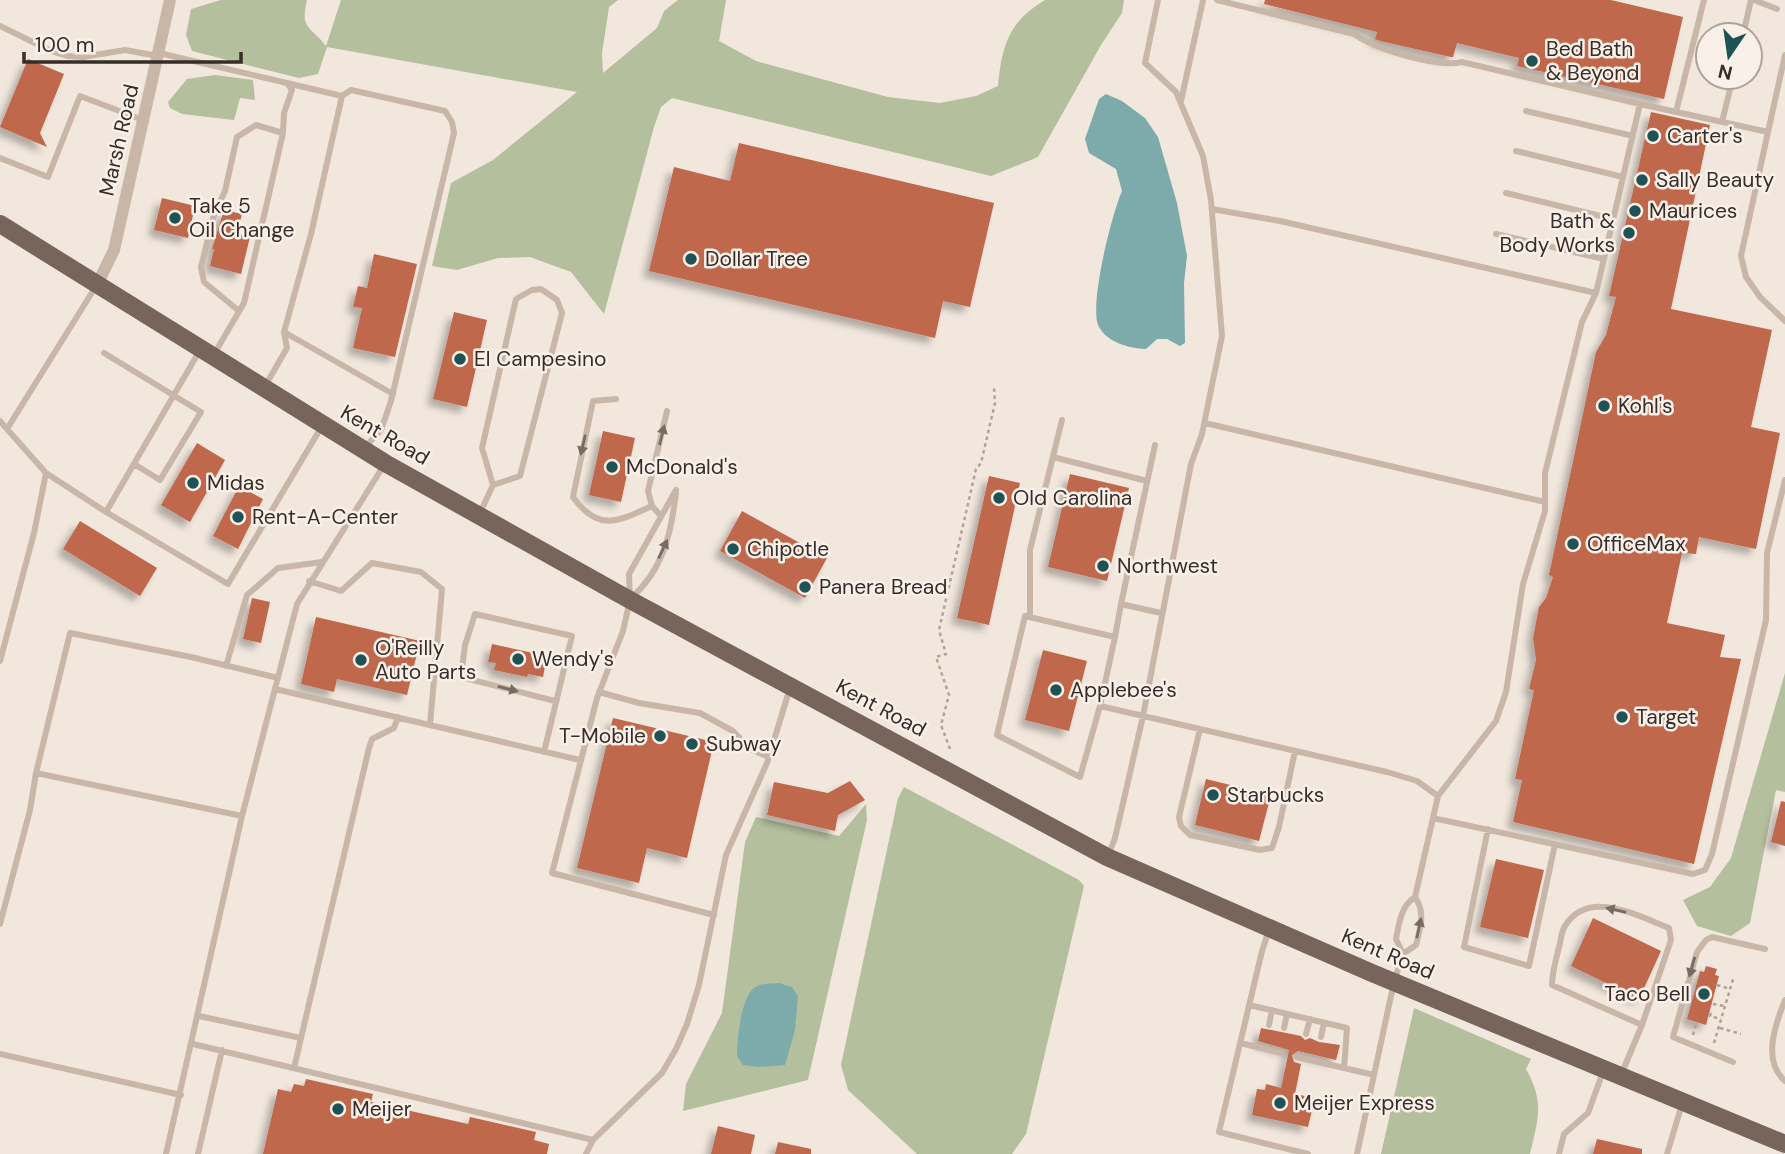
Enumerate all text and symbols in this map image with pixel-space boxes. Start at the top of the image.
scale bar [24,21,242,65]
north arrow [1694,21,1764,91]
text: 100 m [35,31,95,59]
place label: Bed Bath & Beyond [1546,35,1640,87]
marker: Bed Bath & Beyond [1524,53,1540,69]
text: N [1716,58,1735,86]
street label: Marsh Road [93,81,145,199]
place label: Carter's [1667,122,1743,150]
marker: Carter's [1645,128,1661,144]
place label: Sally Beauty [1656,166,1775,194]
marker: Sally Beauty [1634,172,1650,188]
place label: Take 5 Oil Change [189,192,294,244]
place label: Maurices [1649,197,1737,225]
marker: Maurices [1627,203,1643,219]
place label: Bath & Body Works [1499,207,1615,259]
marker: Take 5 Oil Change [167,210,183,226]
marker: Bath & Body Works [1621,225,1637,241]
place label: Dollar Tree [705,245,808,273]
marker: Dollar Tree [683,251,699,267]
place label: El Campesino [474,345,607,373]
marker: El Campesino [452,351,468,367]
place label: Kohl's [1618,392,1673,420]
street label: Kent Road [335,398,435,472]
marker: Kohl's [1596,398,1612,414]
one-way arrow [657,424,668,446]
one-way arrow [577,434,588,456]
place label: McDonald's [626,453,738,481]
marker: McDonald's [604,459,620,475]
place label: Midas [207,469,265,497]
marker: Midas [185,475,201,491]
place label: Old Carolina [1013,484,1132,512]
marker: Old Carolina [991,490,1007,506]
place label: Rent-A-Center [252,503,398,531]
marker: Rent-A-Center [230,509,246,525]
place label: OfficeMax [1587,530,1686,558]
place label: Chipotle [747,535,829,563]
marker: OfficeMax [1565,536,1581,552]
one-way arrow [658,539,669,560]
marker: Chipotle [725,541,741,557]
place label: Northwest [1117,552,1218,580]
marker: Northwest [1095,558,1111,574]
place label: Panera Bread [819,573,947,601]
marker: Panera Bread [797,579,813,595]
place label: O'Reilly Auto Parts [375,634,476,686]
place label: Wendy's [532,645,614,673]
marker: Wendy's [510,651,526,667]
marker: O'Reilly Auto Parts [353,652,369,668]
street label: Kent Road [831,673,931,743]
place label: Applebee's [1070,676,1177,704]
marker: Applebee's [1048,682,1064,698]
one-way arrow [497,684,519,695]
place label: Target [1636,703,1696,731]
marker: Target [1614,709,1630,725]
place label: T-Mobile [559,722,646,750]
marker: T-Mobile [652,728,668,744]
place label: Subway [706,730,782,758]
marker: Subway [684,736,700,752]
place label: Starbucks [1227,781,1324,809]
marker: Starbucks [1205,787,1221,803]
one-way arrow [1605,904,1627,915]
one-way arrow [1414,917,1425,939]
street label: Kent Road [1337,922,1439,986]
one-way arrow [1687,957,1697,978]
place label: Taco Bell [1604,980,1690,1008]
marker: Taco Bell [1696,986,1712,1002]
place label: Meijer Express [1294,1089,1435,1117]
place label: Meijer [352,1095,412,1123]
marker: Meijer Express [1272,1095,1288,1111]
marker: Meijer [330,1101,346,1117]

